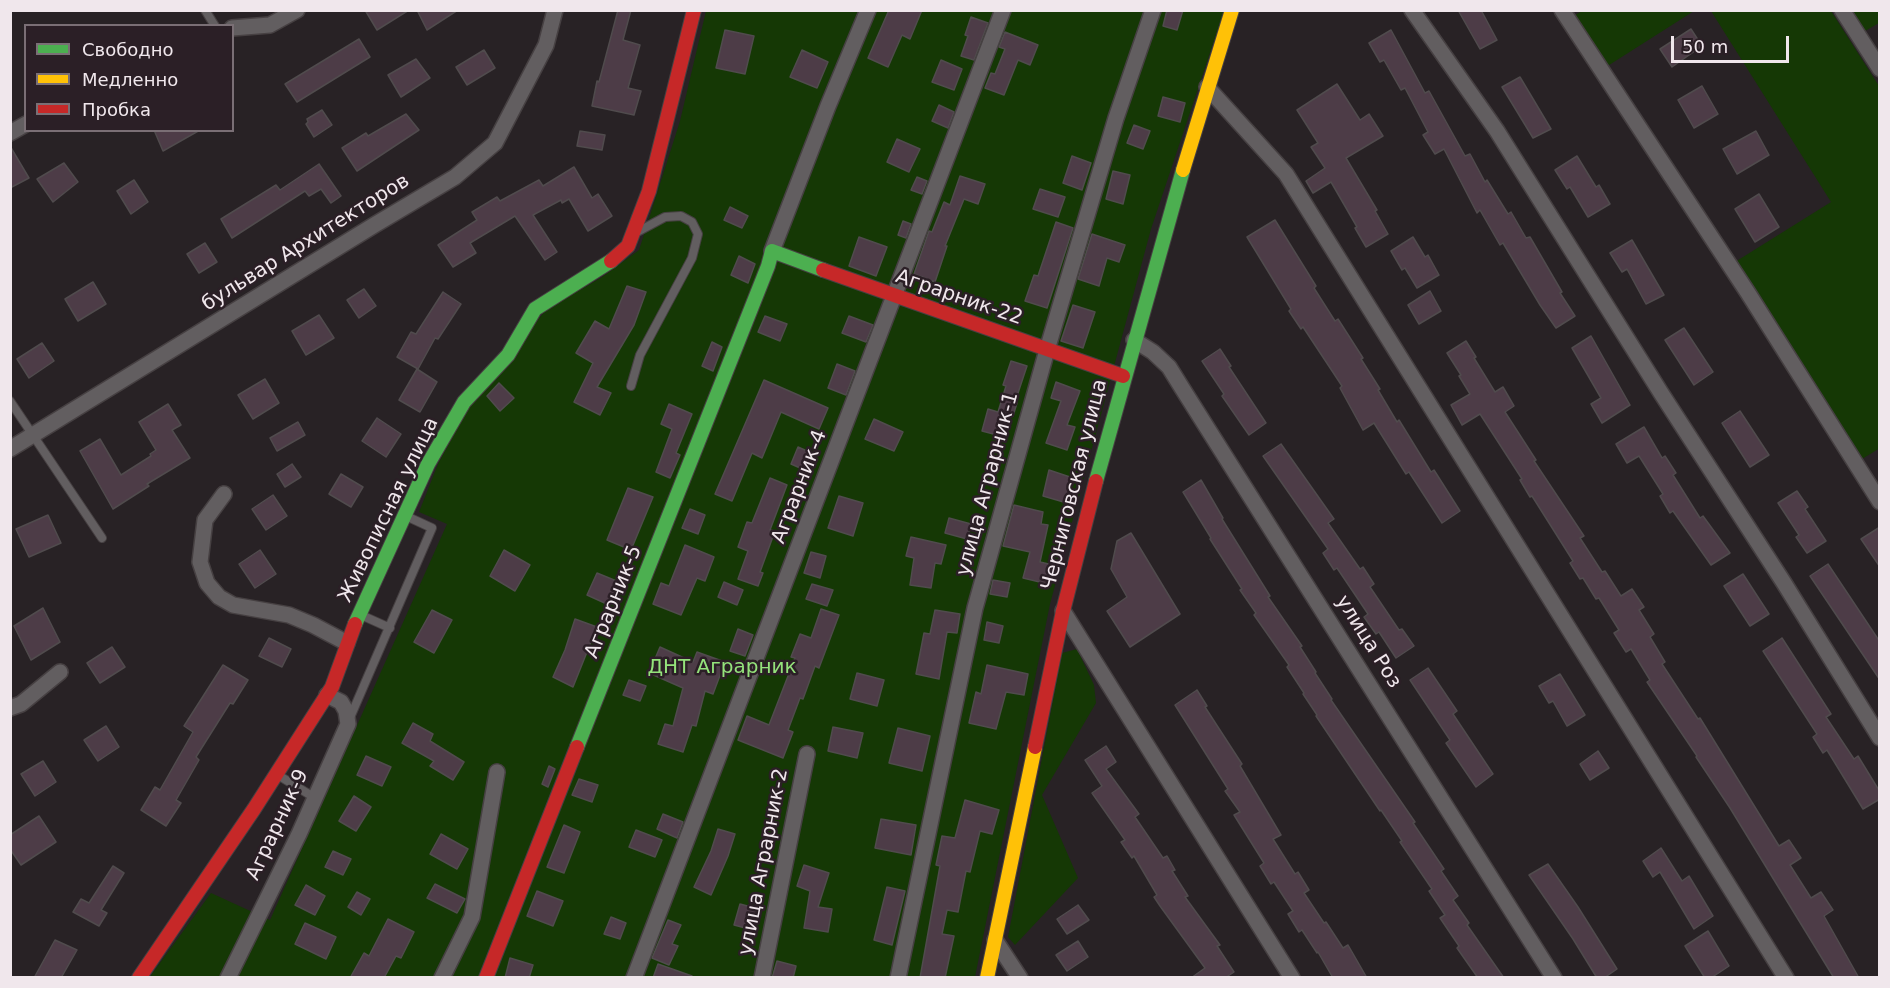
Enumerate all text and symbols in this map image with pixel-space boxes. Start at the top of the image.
legend [24,24,234,132]
scale bar [1674,24,1792,62]
text: 50 m [1682,36,1728,57]
text: Свободно [82,39,174,60]
text: Медленно [82,69,178,90]
text: Пробка [82,99,151,120]
street label: бульвар Архитекторов [198,169,414,317]
street label: Аграрник-22 [892,265,1026,331]
street label: Черниговская улица [1037,377,1113,593]
street label: улица Аграрник-1 [952,389,1024,579]
street label: Живописная улица [334,414,444,606]
street label: Аграрник-4 [767,427,833,547]
street label: Аграрник-5 [580,542,648,662]
street label: улица Роз [1330,591,1406,693]
park label: ДНТ Аграрник [647,656,797,680]
street label: Аграрник-9 [242,766,314,884]
street label: улица Аграрник-2 [734,767,794,957]

